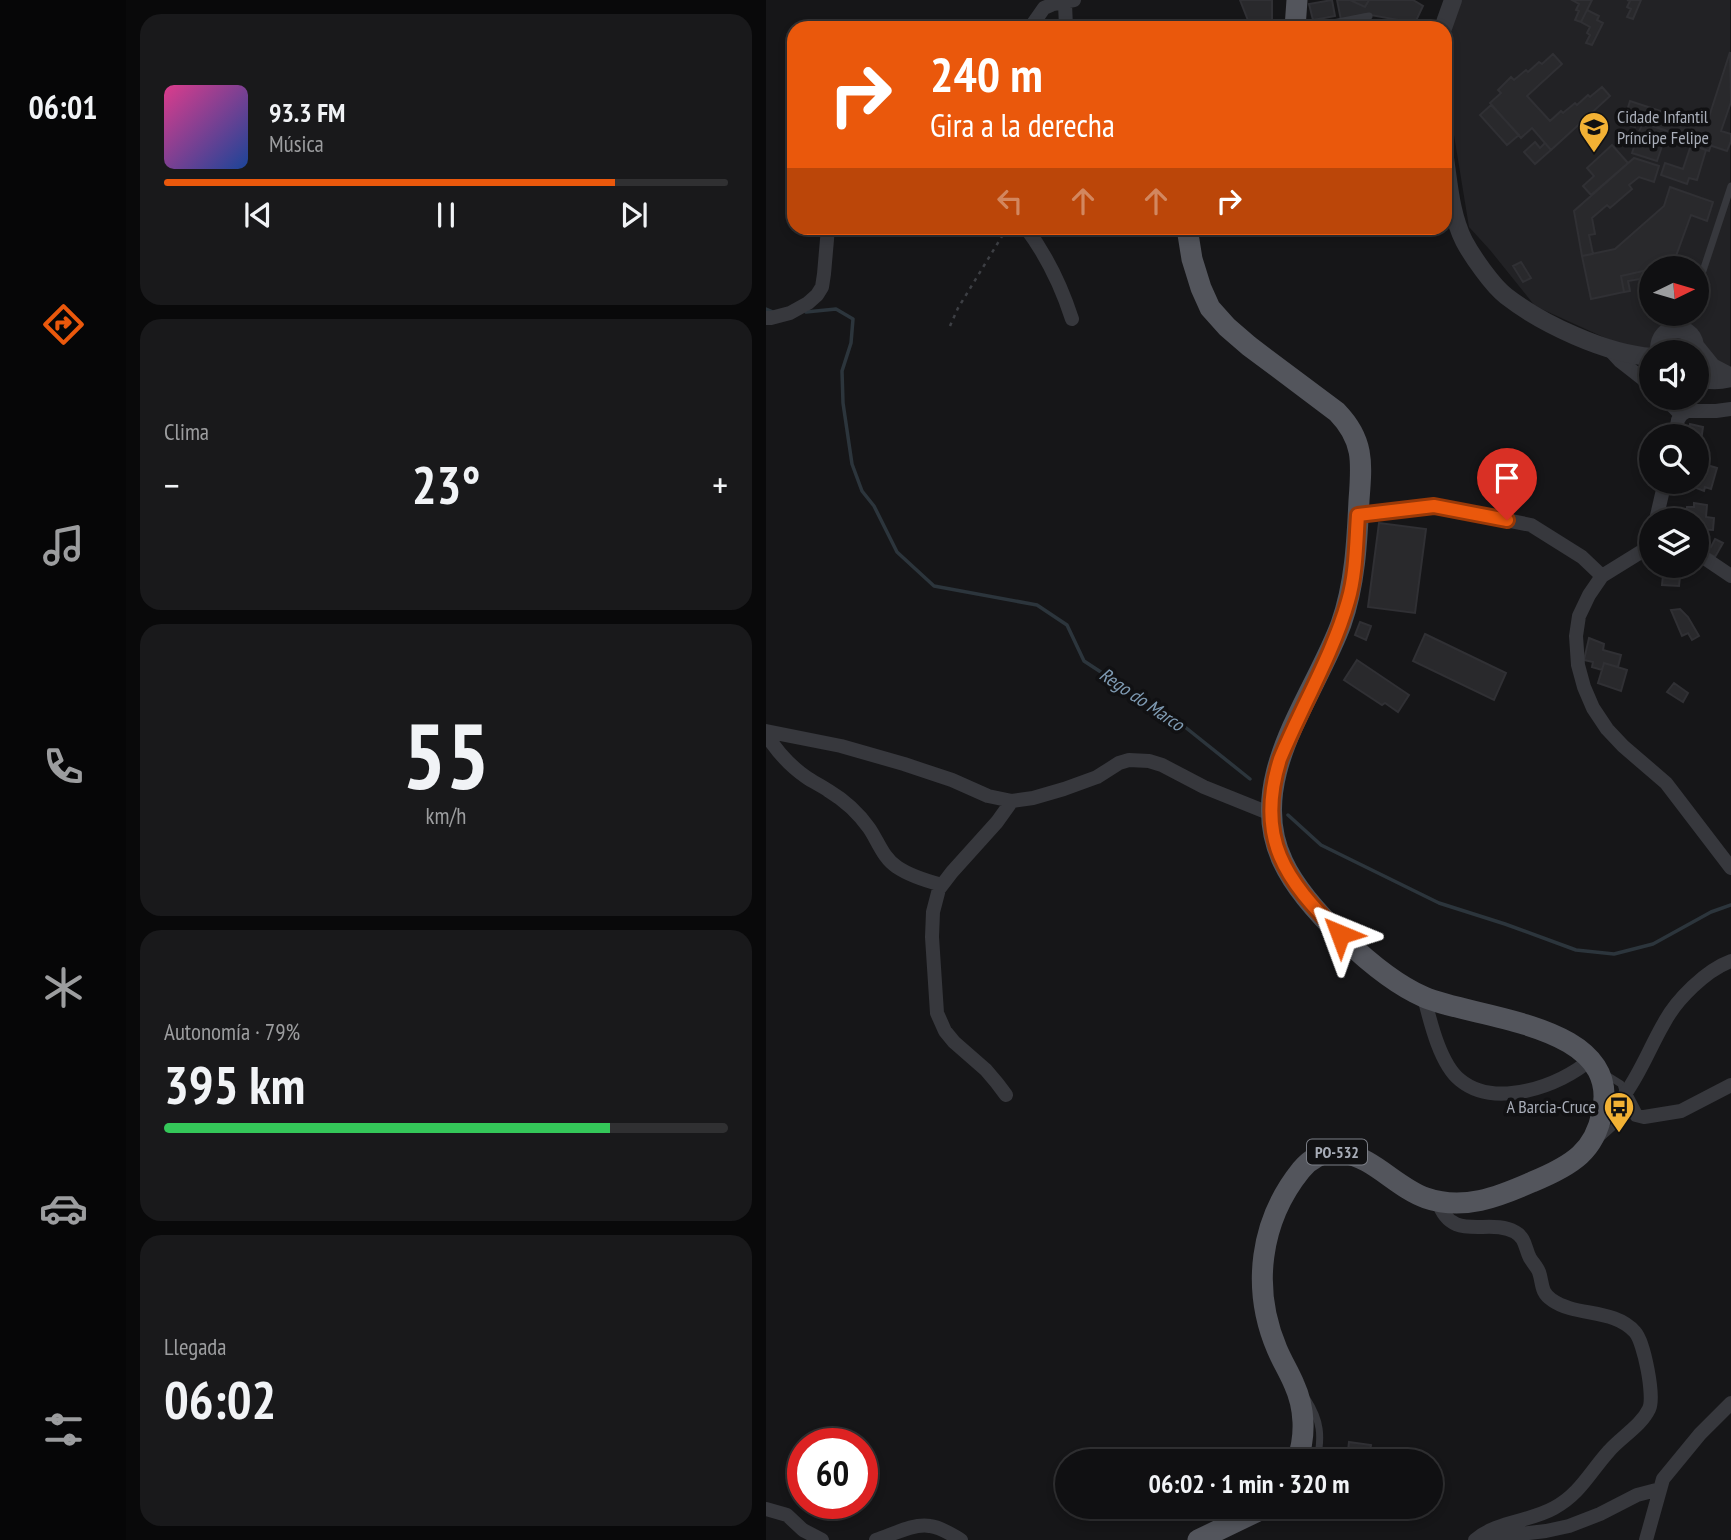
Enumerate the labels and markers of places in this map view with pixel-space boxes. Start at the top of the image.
place label: Cidade Infantil Príncipe Felipe [1617,105,1709,149]
school or university icon: Cidade Infantil Príncipe Felipe [1577,110,1611,154]
pin [1477,448,1537,520]
bus stop icon: A Barcia-Cruce [1602,1090,1636,1134]
place label: A Barcia-Cruce [1507,1095,1596,1118]

